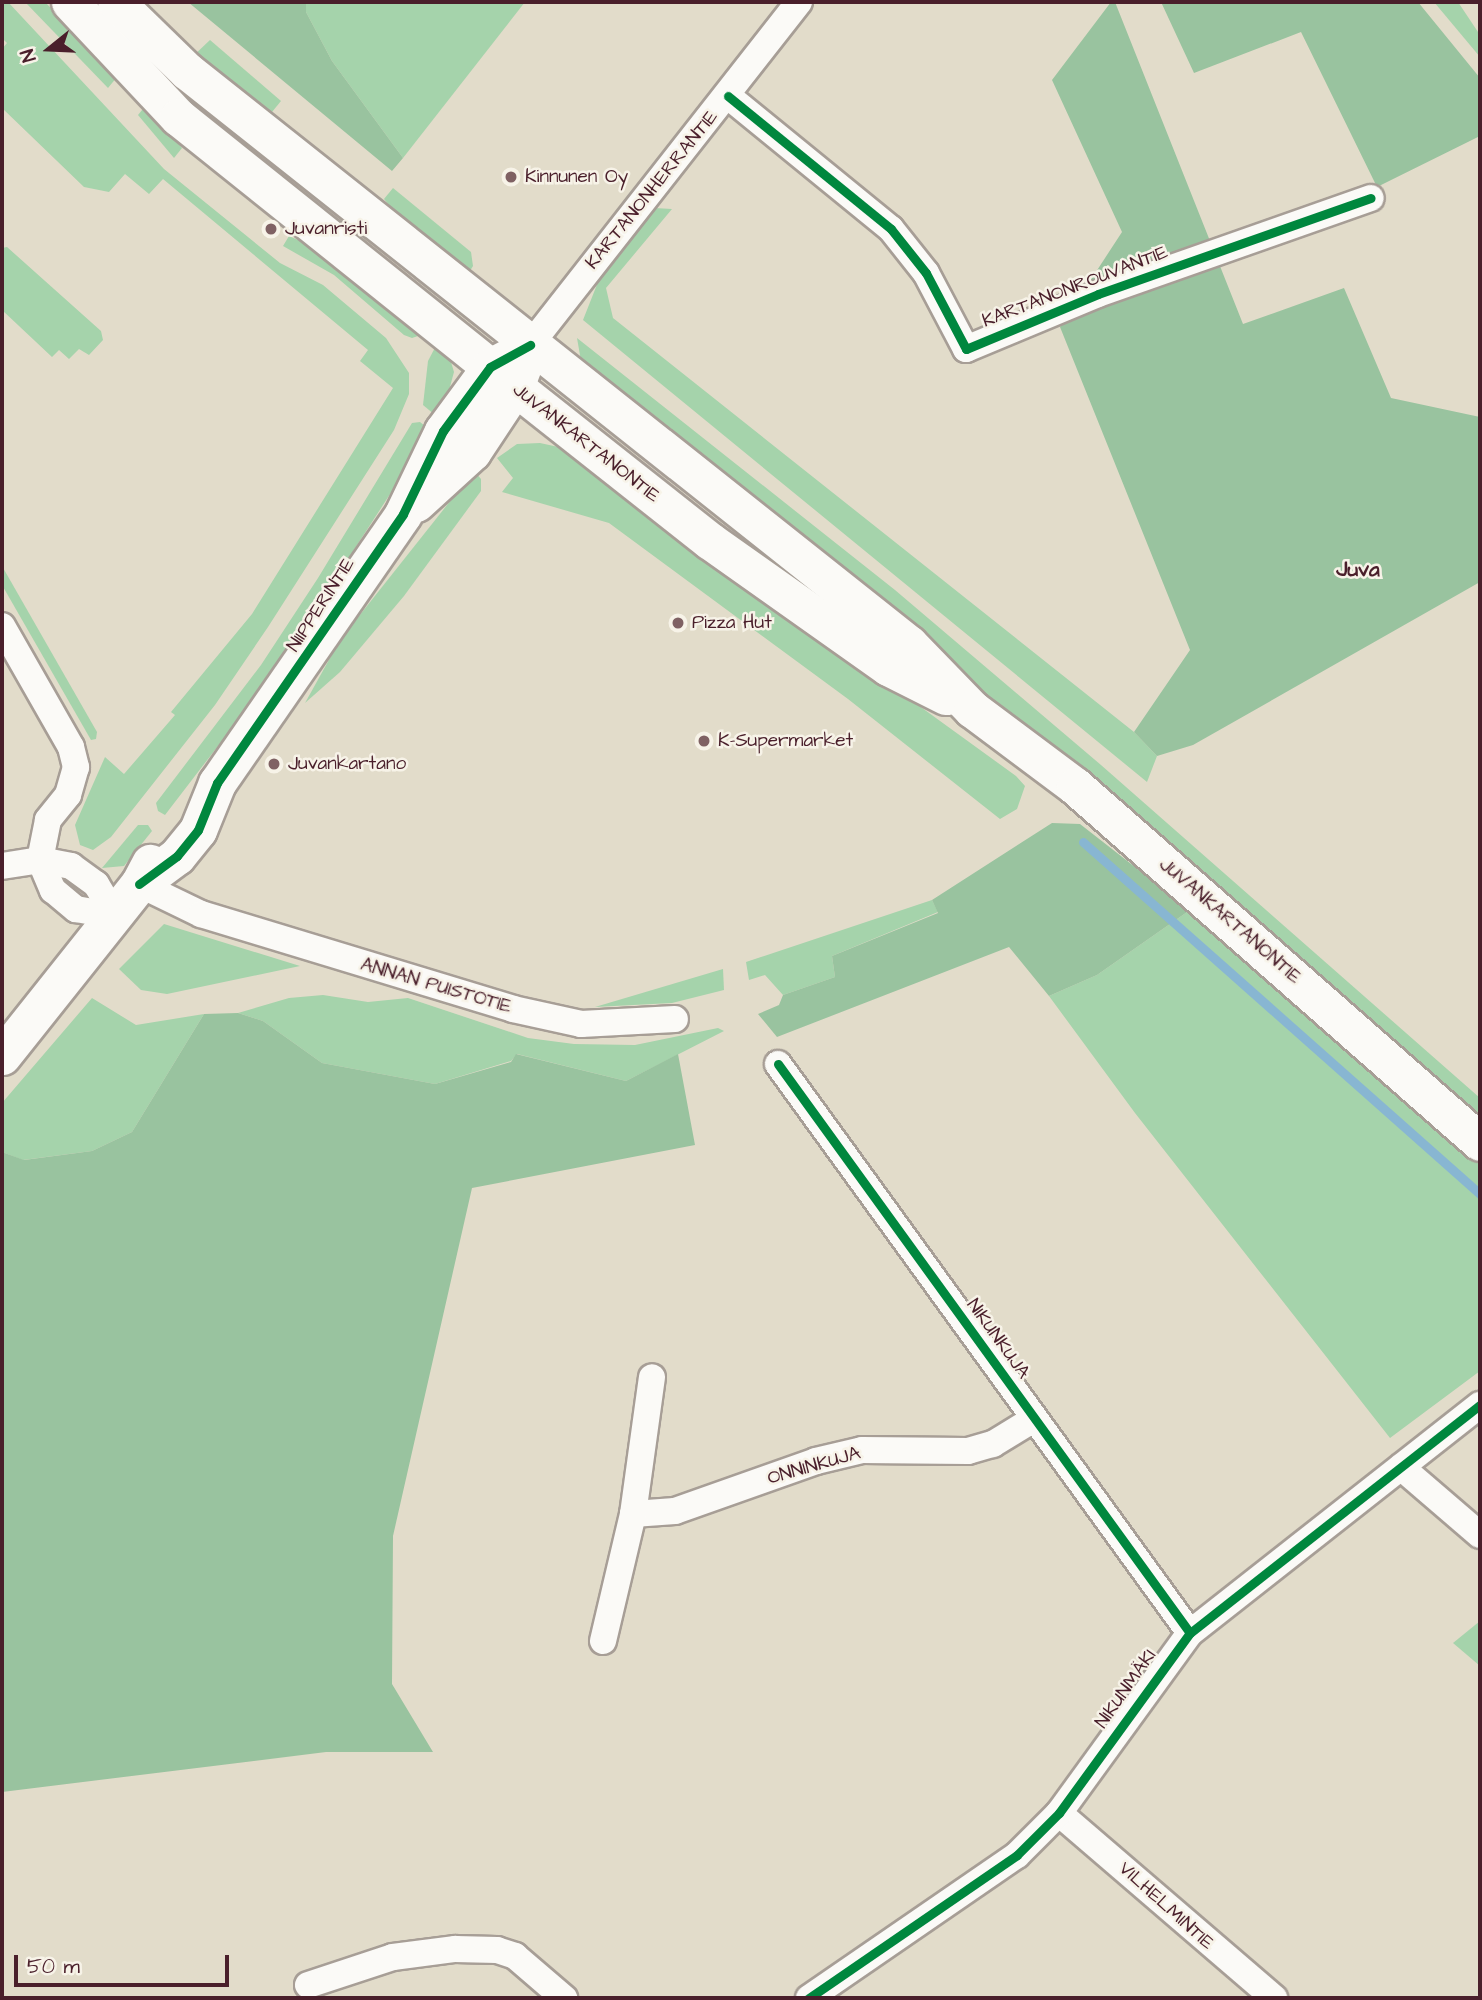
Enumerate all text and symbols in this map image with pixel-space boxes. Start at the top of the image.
north arrow [14,14,84,84]
text: N [14,46,43,65]
street label: KARTANONHERRANTIE [581,106,723,274]
place label: Kinnunen Oy [525,166,628,188]
marker: Kinnunen Oy [503,169,519,185]
place label: Juvanristi [285,218,367,240]
marker: Juvanristi [263,221,279,237]
street label: KARTANONROUVANTIE [979,241,1171,333]
street label: JUVANKARTANONTIE [508,378,664,508]
street label: NIIPPERINTIE [282,554,360,656]
district label: Juva [1336,557,1380,583]
place label: Pizza Hut [692,612,772,634]
marker: Pizza Hut [670,615,686,631]
place label: K-Supermarket [718,730,853,752]
marker: K-Supermarket [696,733,712,749]
place label: Juvankartano [288,753,406,775]
marker: Juvankartano [266,756,282,772]
street label: JUVANKARTANONTIE [1154,853,1306,989]
street label: ANNAN PUISTOTIE [358,954,514,1018]
street label: NIKUNKUJA [961,1295,1035,1383]
street label: ONNINKUJA [765,1442,863,1490]
street label: NIKUNMÄKI [1091,1645,1161,1733]
street label: VILHELMINTIE [1114,1857,1218,1955]
scale bar [18,1940,233,1984]
text: 50 m [27,1952,80,1981]

